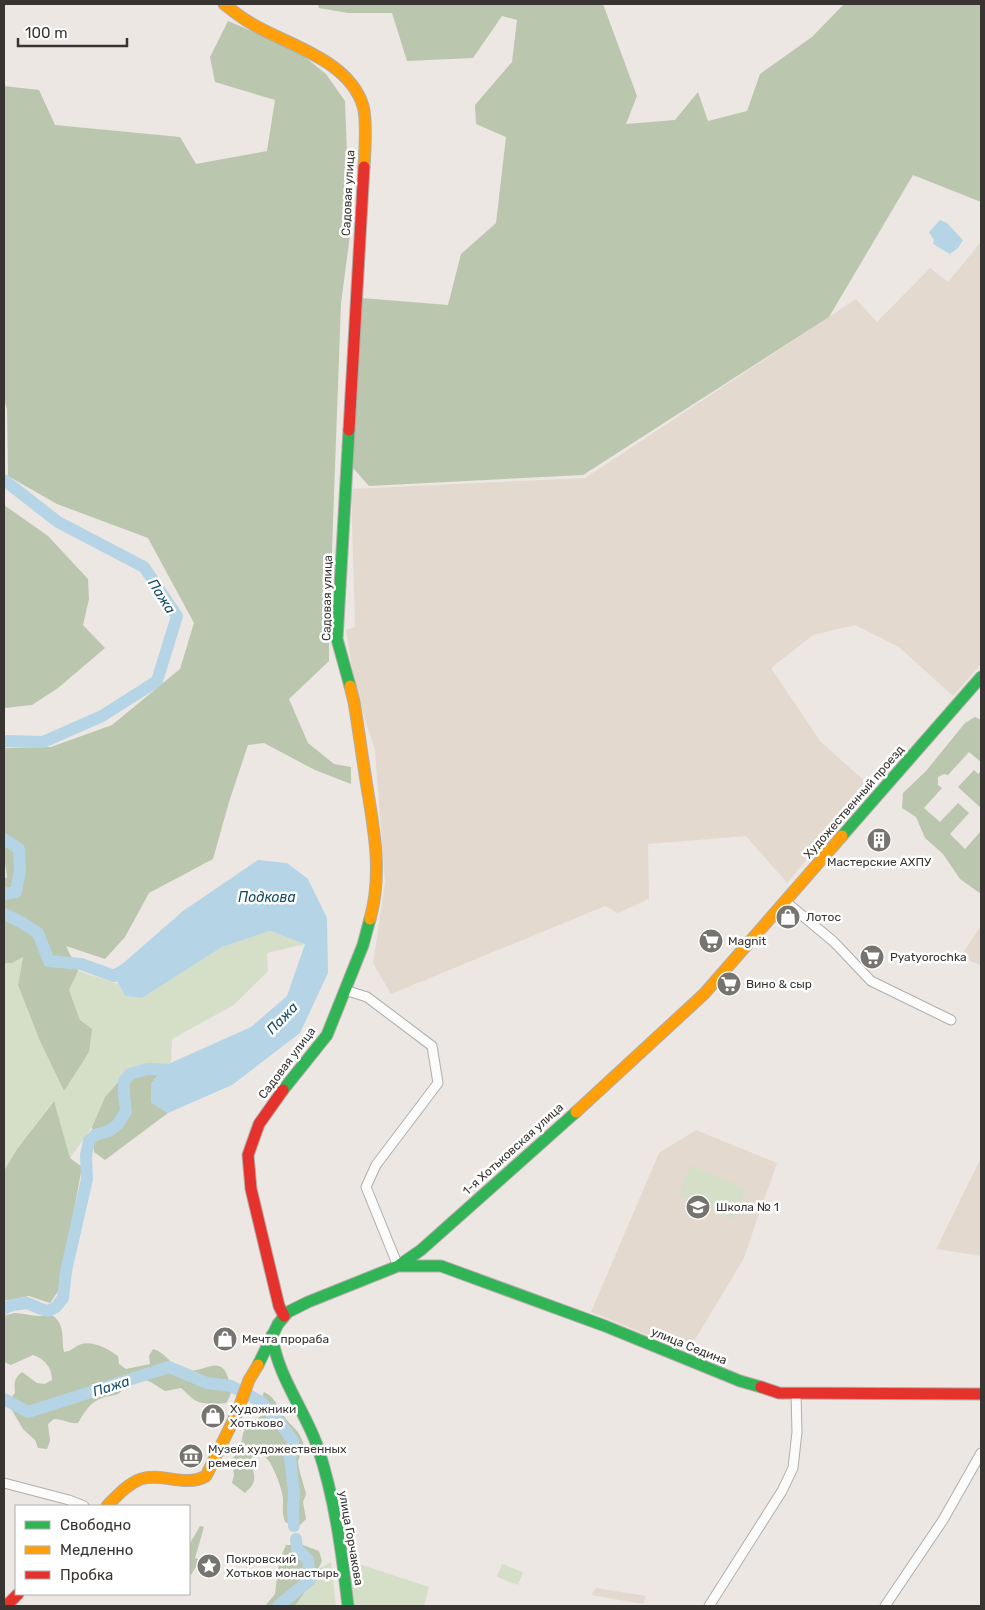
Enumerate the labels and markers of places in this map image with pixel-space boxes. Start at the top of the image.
building icon: Мастерские АХПУ [866,827,892,853]
place label: Мастерские АХПУ [827,855,932,869]
shop icon: Лотос [775,904,801,930]
place label: Лотос [806,910,841,924]
supermarket icon: Magnit [698,928,724,954]
place label: Magnit [728,934,766,948]
supermarket icon: Pyatyorochka [859,944,885,970]
place label: Pyatyorochka [890,950,967,964]
supermarket icon: Вино & сыр [716,971,742,997]
place label: Вино & сыр [746,977,812,991]
school or university icon: Школа № 1 [685,1194,711,1220]
place label: Школа № 1 [716,1200,779,1214]
shop icon: Мечта прораба [212,1326,238,1352]
place label: Мечта прораба [242,1332,329,1346]
place label: Художники Хотьково [230,1402,296,1430]
shop icon: Художники Хотьково [200,1403,226,1429]
place label: Музей художественных ремесел [208,1442,347,1470]
museum icon: Музей художественных ремесел [178,1443,204,1469]
place label: Покровский Хотьков монастырь [226,1552,339,1580]
place icon: Покровский Хотьков монастырь [196,1553,222,1579]

